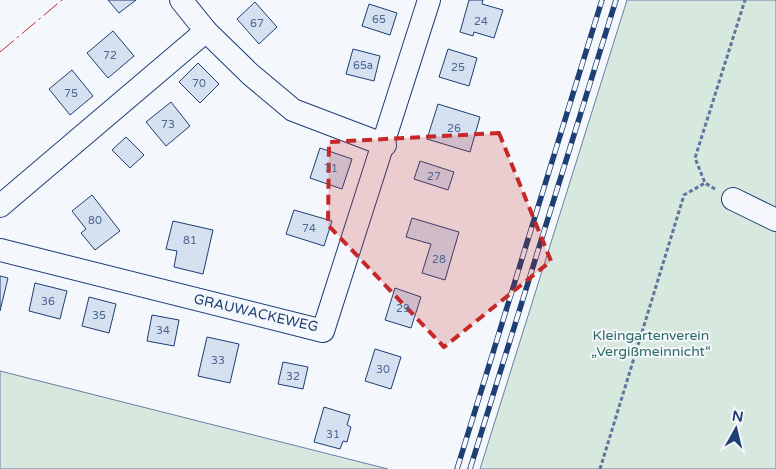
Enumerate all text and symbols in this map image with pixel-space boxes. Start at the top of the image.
house number: 65 [372,13,386,26]
house number: 24 [474,15,488,28]
house number: 67 [250,17,264,30]
house number: 72 [103,49,117,62]
house number: 65a [353,59,373,72]
house number: 25 [451,61,465,74]
house number: 70 [192,77,206,90]
house number: 75 [64,87,78,100]
house number: 73 [161,118,175,131]
house number: 26 [447,122,461,135]
house number: 71 [324,162,338,175]
house number: 27 [427,170,441,183]
house number: 80 [88,214,102,227]
house number: 74 [302,222,316,235]
house number: 81 [183,234,197,247]
house number: 28 [432,253,446,266]
street label: GRAUWACKEWEG [192,290,320,336]
house number: 36 [41,295,55,308]
house number: 29 [396,302,410,315]
house number: 35 [92,309,106,322]
house number: 34 [156,324,170,337]
park label: Kleingartenverein „Vergißmeinnicht“ [591,327,711,360]
house number: 33 [211,354,225,367]
house number: 30 [376,363,390,376]
house number: 32 [286,370,300,383]
north arrow [711,404,761,454]
text: N [731,407,744,426]
house number: 31 [326,428,340,441]

